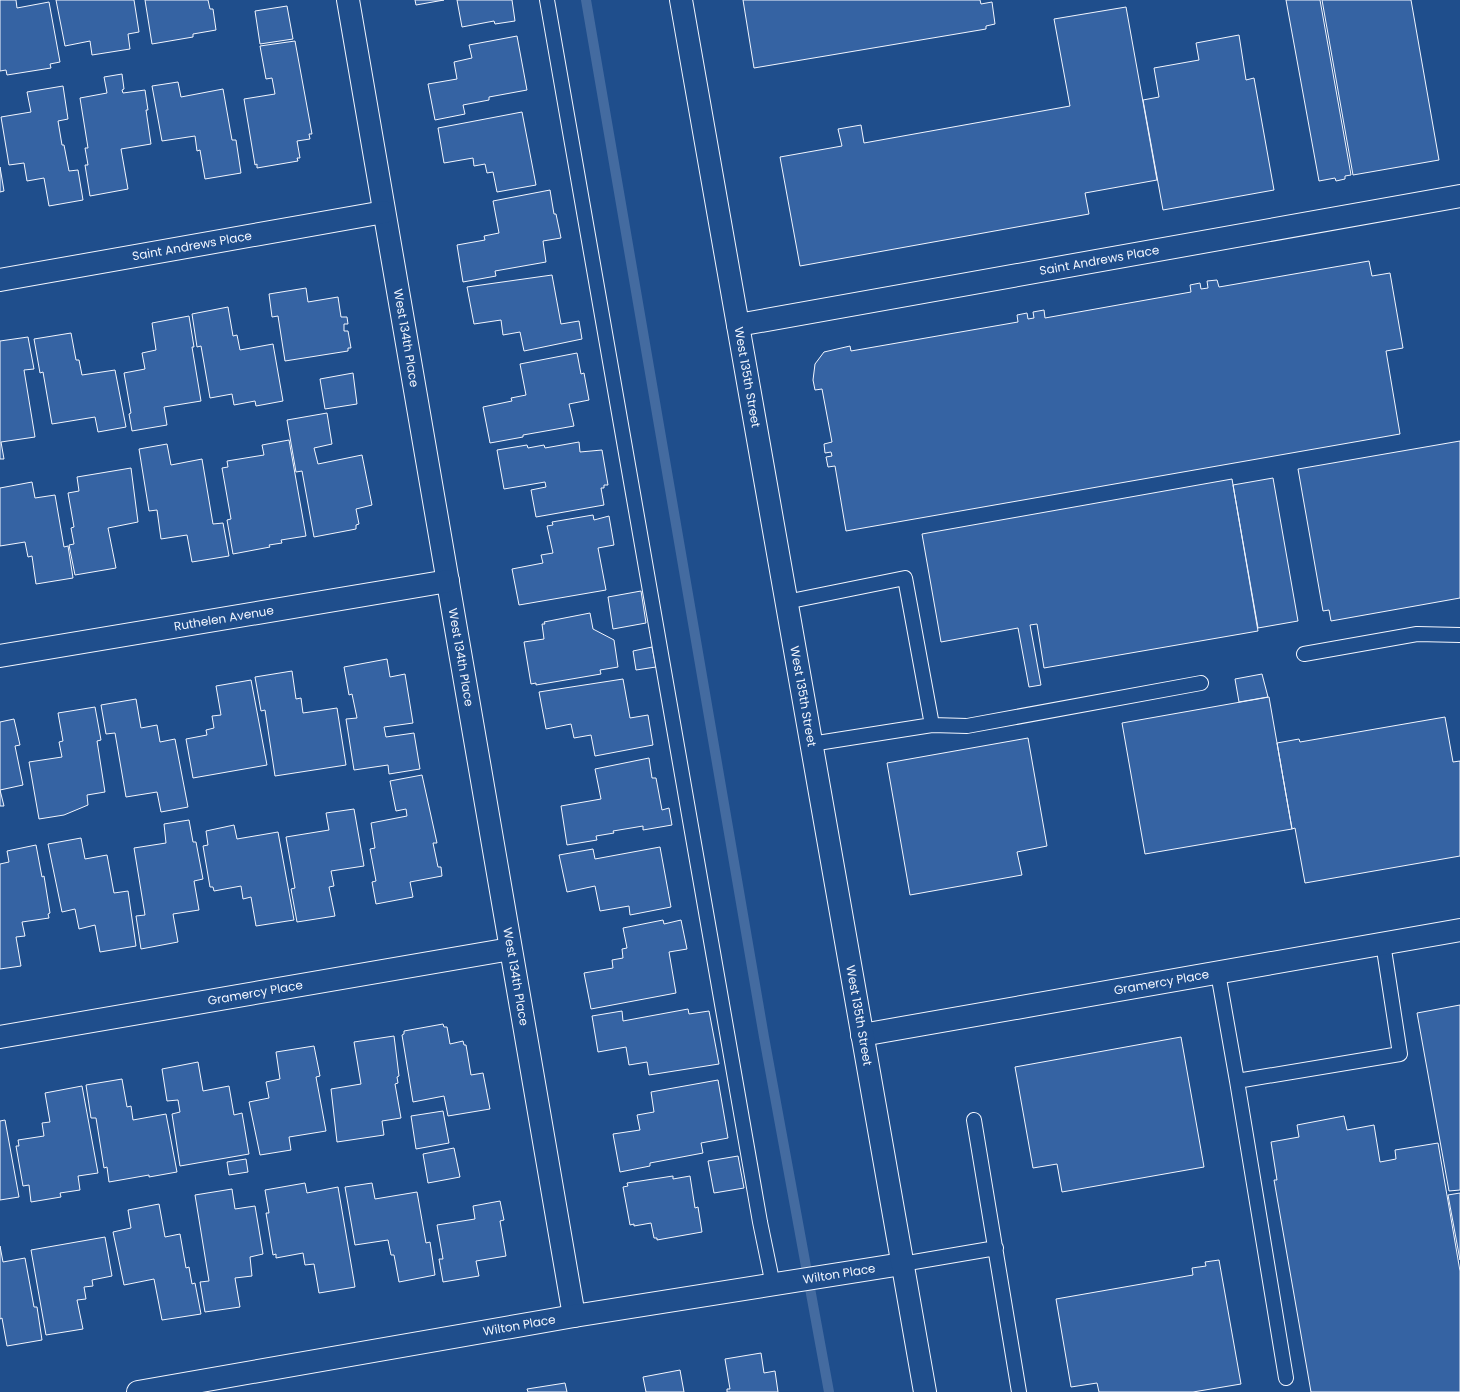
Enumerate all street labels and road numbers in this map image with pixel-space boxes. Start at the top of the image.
street label: Saint Andrews Place [131,227,253,264]
street label: Saint Andrews Place [1038,241,1160,279]
street label: West 134th Place [390,287,423,388]
street label: West 135th Street [730,325,765,429]
street label: Ruthelen Avenue [173,601,275,635]
street label: West 134th Place [445,607,478,708]
street label: West 135th Street [786,645,821,748]
street label: West 134th Place [499,926,533,1027]
street label: West 135th Street [842,964,877,1067]
street label: Gramercy Place [1112,965,1210,999]
street label: Gramercy Place [206,976,304,1009]
street label: Wilton Place [801,1259,877,1288]
street label: Wilton Place [482,1310,557,1340]

